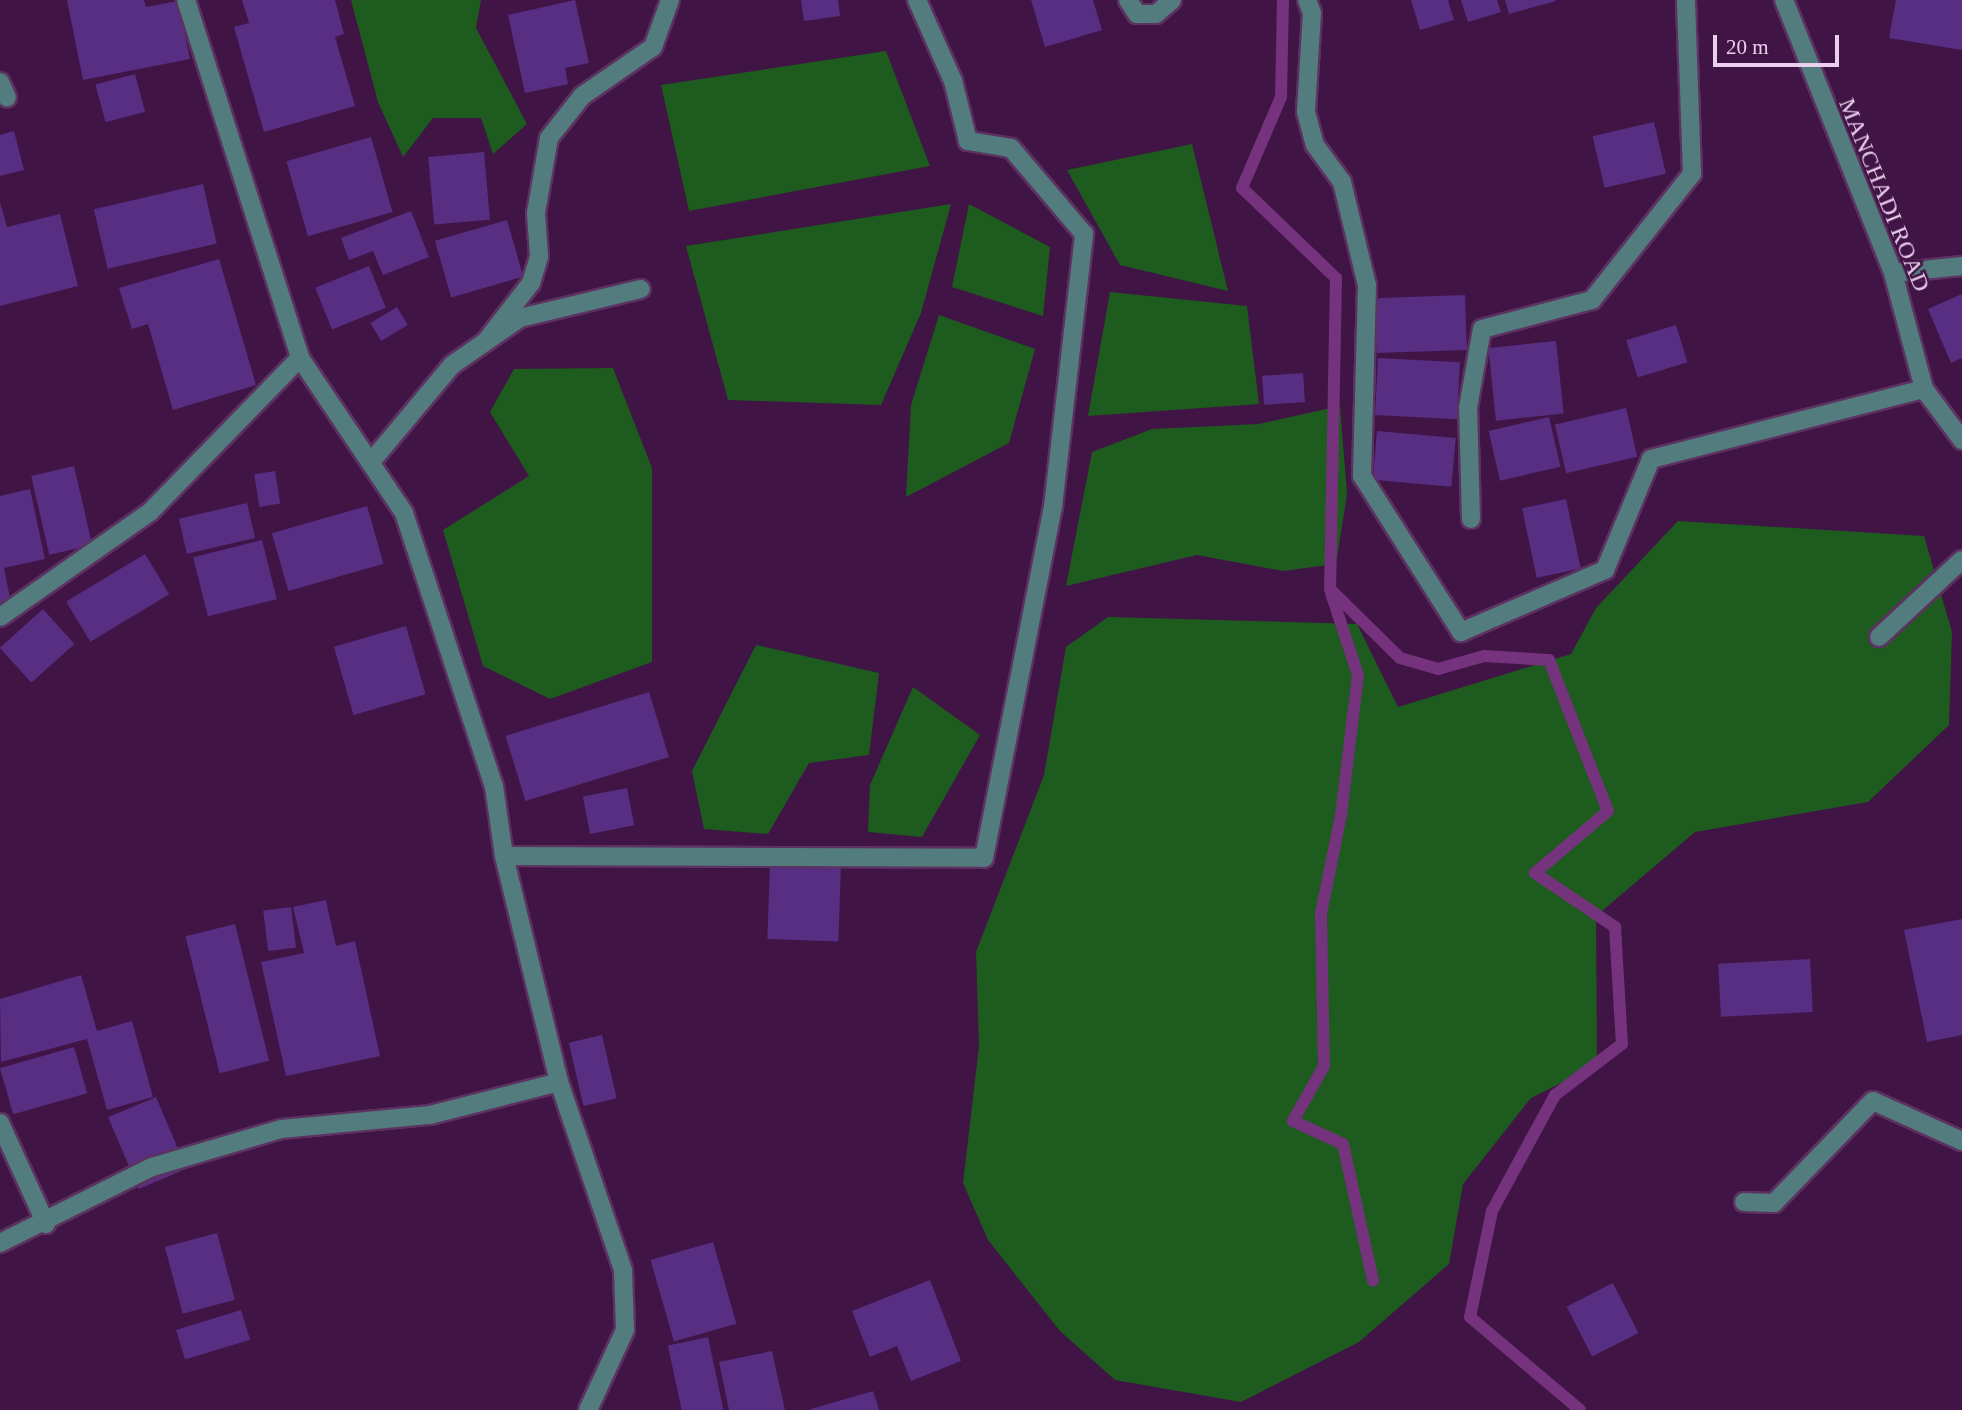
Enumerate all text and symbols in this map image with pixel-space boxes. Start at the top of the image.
scale bar [1717,21,1843,65]
text: 20 m [1726,35,1769,59]
street label: MANCHADI ROAD [1832,94,1936,296]

